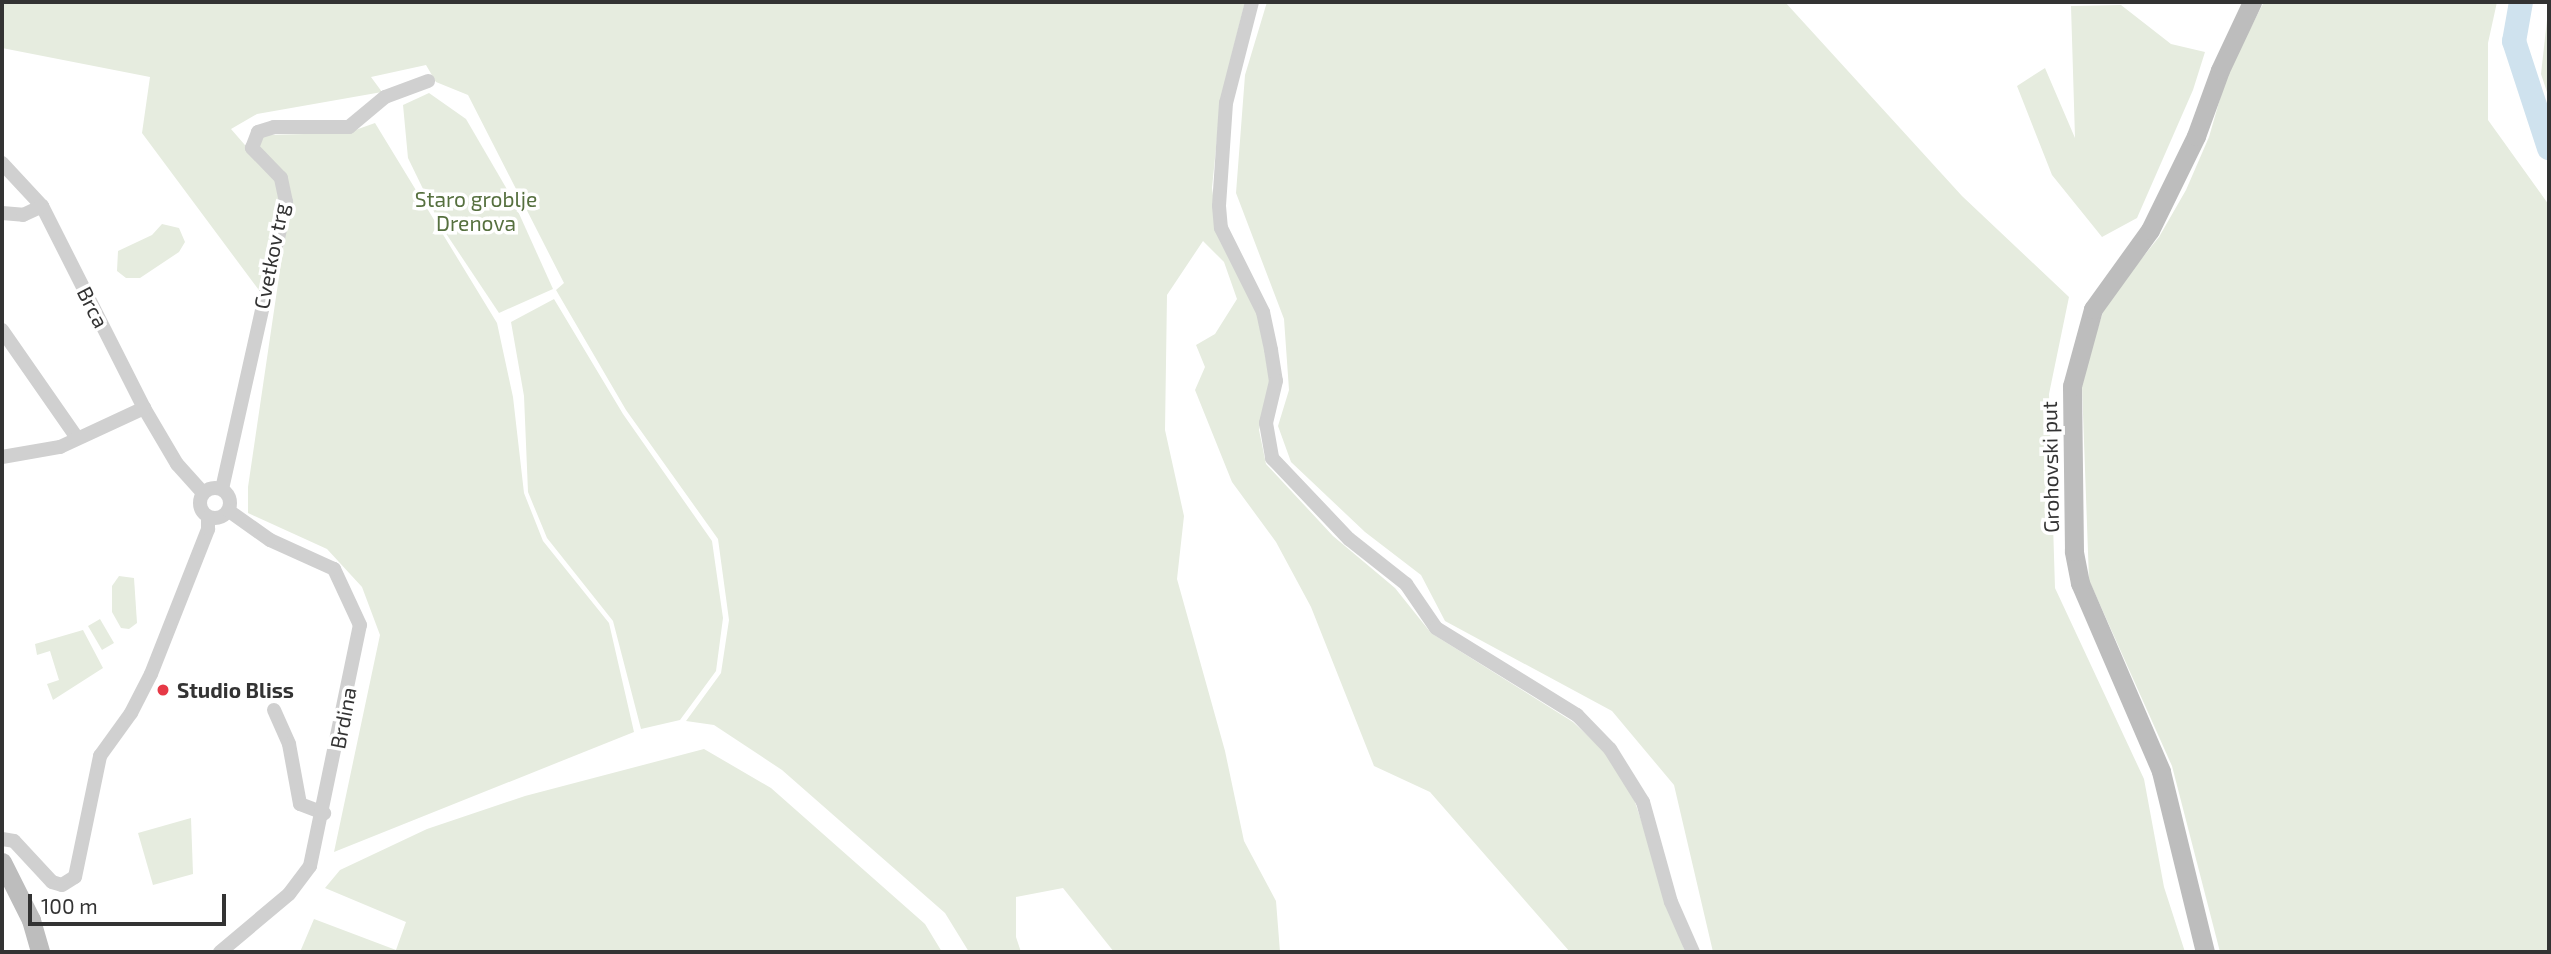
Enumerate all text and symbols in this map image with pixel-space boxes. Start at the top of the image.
park label: Staro groblje Drenova [415,186,537,236]
street label: Cvetkov trg [248,201,294,311]
street label: Brca [72,282,114,332]
street label: Grohovski put [2036,401,2064,533]
place label: Studio Bliss [177,677,294,703]
marker: Studio Bliss [155,682,171,698]
street label: Brdina [325,685,361,751]
scale bar [32,880,229,924]
text: 100 m [41,893,98,918]

